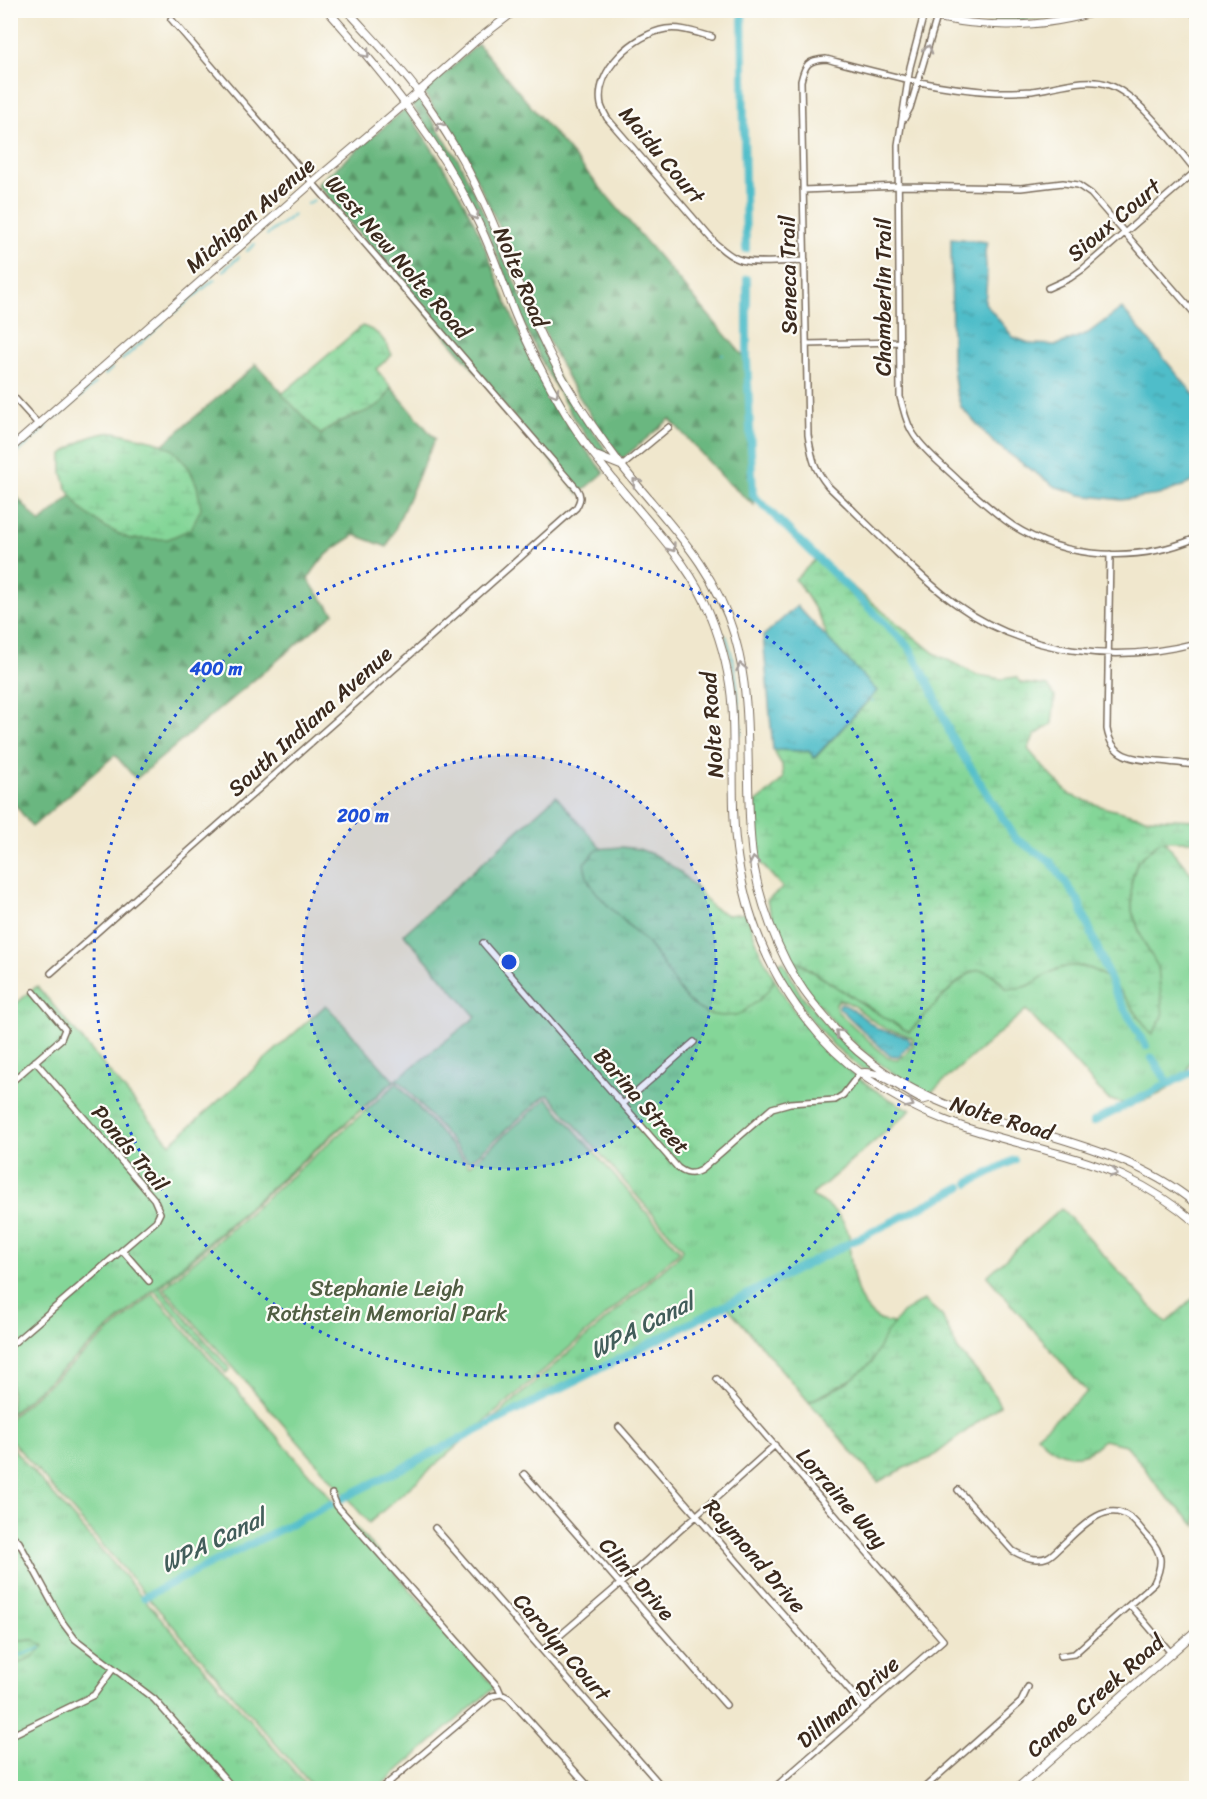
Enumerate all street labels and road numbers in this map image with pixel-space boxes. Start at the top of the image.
street label: Maidu Court [609,97,716,214]
street label: Michigan Avenue [176,147,324,283]
street label: West New Nolte Road [315,166,482,349]
street label: Sioux Court [1058,168,1171,272]
street label: Seneca Trail [767,214,809,335]
street label: Chamberlin Trail [864,217,903,376]
street label: Nolte Road [482,220,560,335]
street label: South Indiana Avenue [218,635,402,806]
street label: Nolte Road [689,669,735,779]
street label: Barina Street [584,1038,700,1164]
street label: Nolte Road [946,1084,1060,1153]
street label: Ponds Trail [81,1095,179,1201]
street label: Lorraine Way [786,1438,898,1558]
street label: Raymond Drive [693,1489,817,1623]
street label: Clint Drive [589,1528,685,1630]
street label: Carolyn Court [503,1583,622,1711]
street label: Canoe Creek Road [1017,1623,1174,1768]
street label: Dillman Drive [787,1646,909,1758]

